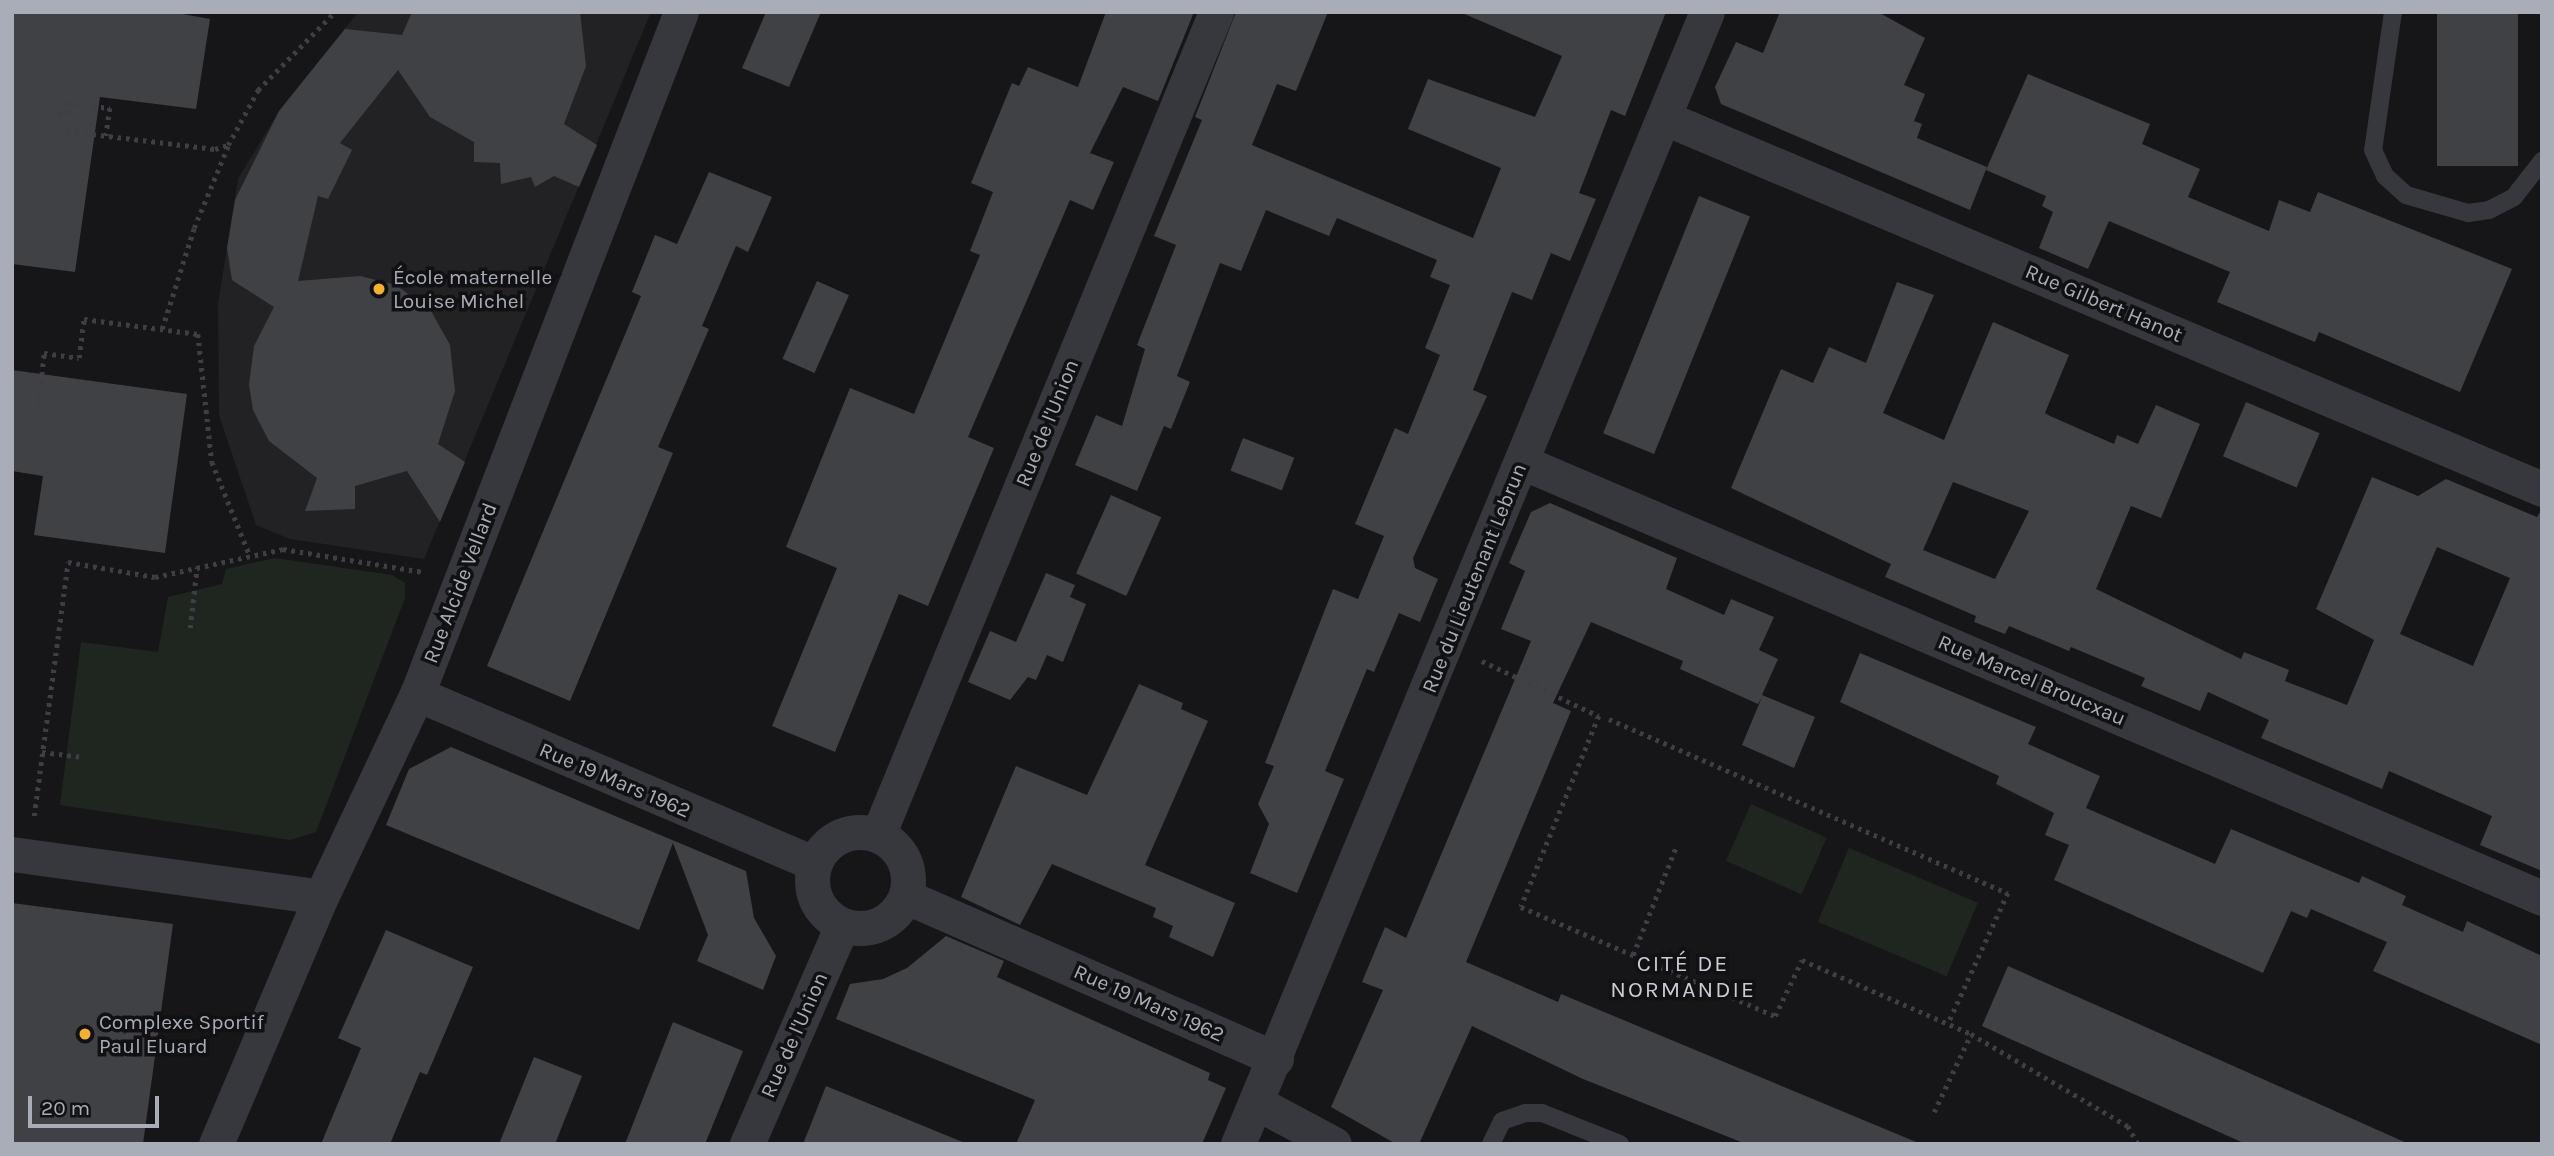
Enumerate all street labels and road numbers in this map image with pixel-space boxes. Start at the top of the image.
street label: Rue Gilbert Hanot [2022,259,2186,347]
street label: Rue de l'Union [1010,356,1084,490]
street label: Rue du Lieutenant Lebrun [1416,459,1532,697]
street label: Rue Alcide Vellard [418,499,502,667]
street label: Rue Marcel Broucxau [1934,629,2130,731]
street label: Rue 19 Mars 1962 [536,737,694,823]
street label: Rue 19 Mars 1962 [1070,959,1228,1047]
street label: Rue de l'Union [755,968,833,1102]

